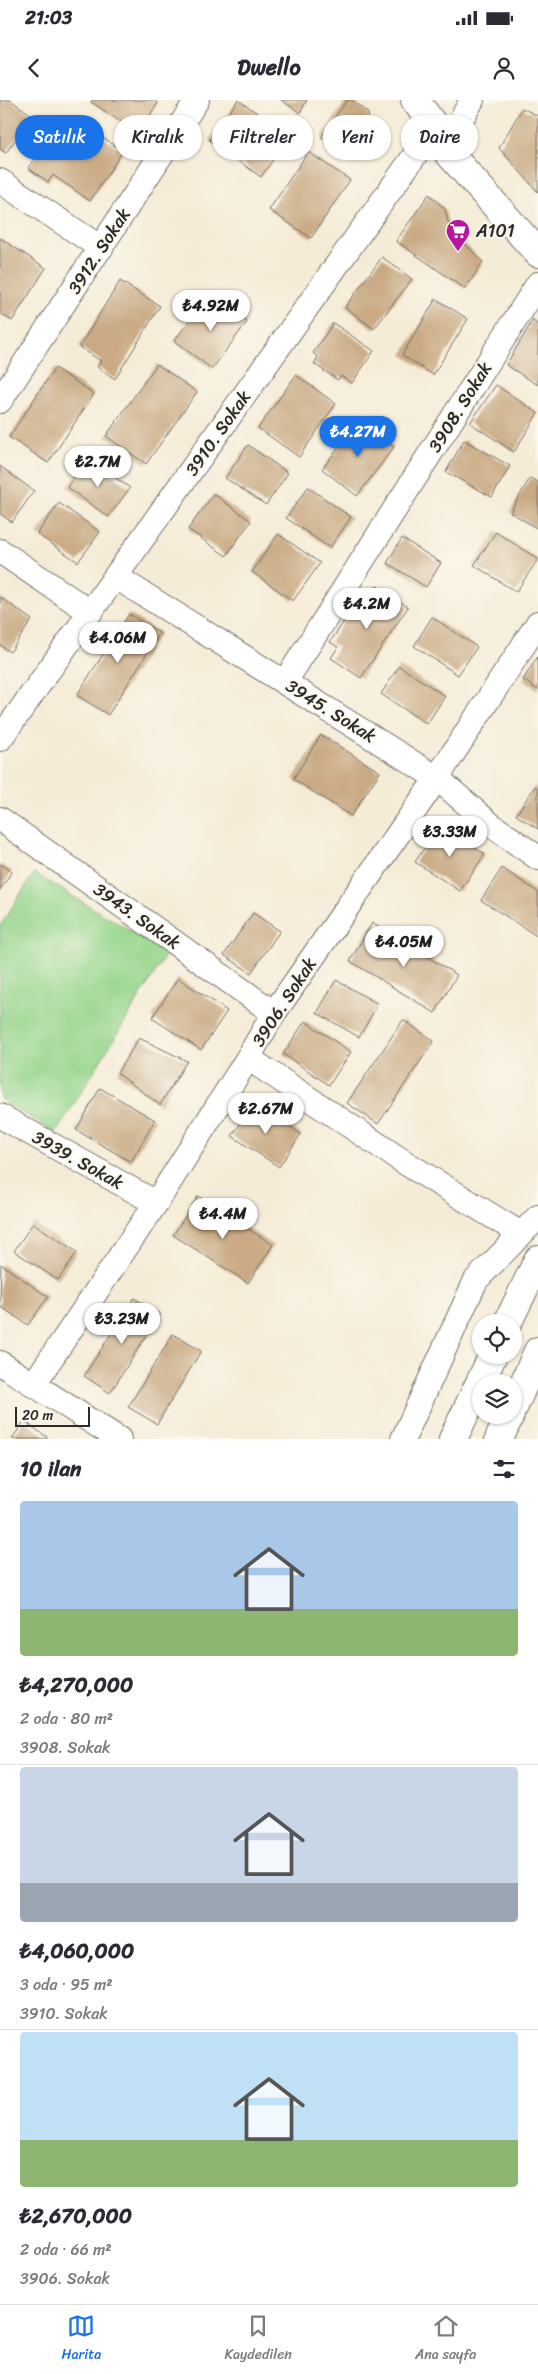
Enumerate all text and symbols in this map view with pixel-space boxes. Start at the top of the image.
text: 21:03 [25,1,72,34]
text: Dwello [237,48,301,87]
icon: back [20,54,48,82]
icon: person [490,54,518,82]
chip: Satılık [15,115,104,160]
chip: Kiralık [114,115,202,160]
chip: Filtreler [212,115,313,160]
chip: Yeni [323,115,391,160]
chip: Daire [401,115,478,160]
street label: 3912. Sokak [59,201,139,301]
place label: A101 [475,215,515,247]
supermarket icon: A101 [445,218,471,252]
pin: ₺4.92M [170,290,252,332]
text: ₺4.92M [183,291,239,320]
street label: 3908. Sokak [419,355,501,459]
street label: 3910. Sokak [177,383,260,483]
pin: ₺4.27M [317,416,399,458]
text: ₺4.27M [330,417,386,446]
pin: ₺2.7M [63,446,133,488]
text: ₺2.7M [75,447,121,476]
pin: ₺4.2M [332,588,402,630]
text: ₺4.2M [344,589,390,618]
pin: ₺4.06M [77,622,159,664]
text: ₺4.06M [90,623,146,652]
street label: 3945. Sokak [279,670,383,752]
pin: ₺3.33M [409,816,491,858]
text: ₺3.33M [423,817,477,846]
street label: 3943. Sokak [87,874,188,958]
pin: ₺4.05M [363,926,445,968]
text: ₺4.05M [376,927,432,956]
street label: 3906. Sokak [243,950,325,1053]
pin: ₺2.67M [225,1092,307,1135]
text: ₺2.67M [239,1094,293,1123]
street label: 3939. Sokak [26,1122,130,1199]
pin: ₺4.4M [188,1198,258,1240]
text: ₺4.4M [200,1199,246,1228]
pin: ₺3.23M [81,1302,163,1345]
text: ₺3.23M [95,1304,149,1333]
map controls [472,1314,522,1424]
button: locate [472,1314,522,1364]
button: layers [472,1374,522,1424]
text: 20 m [22,1403,53,1428]
scale bar [15,1404,90,1427]
text: 10 ilan [20,1450,81,1488]
icon: filters [490,1455,518,1483]
icon: home [224,1534,314,1624]
text: ₺4,270,000 [20,1666,133,1704]
text: 2 oda · 80 m² [20,1704,113,1733]
text: 3908. Sokak [20,1733,111,1762]
icon: home [224,1799,314,1889]
text: ₺4,060,000 [20,1932,134,1970]
text: 3 oda · 95 m² [20,1970,112,1999]
text: 3910. Sokak [20,1999,108,2028]
icon: home [224,2064,314,2154]
text: ₺2,670,000 [20,2197,132,2235]
text: 2 oda · 66 m² [20,2235,112,2264]
text: 3906. Sokak [20,2264,110,2293]
tab: Harita [62,2312,101,2367]
tab: Kaydedilen [225,2312,292,2367]
tab: Ana sayfa [415,2312,476,2367]

